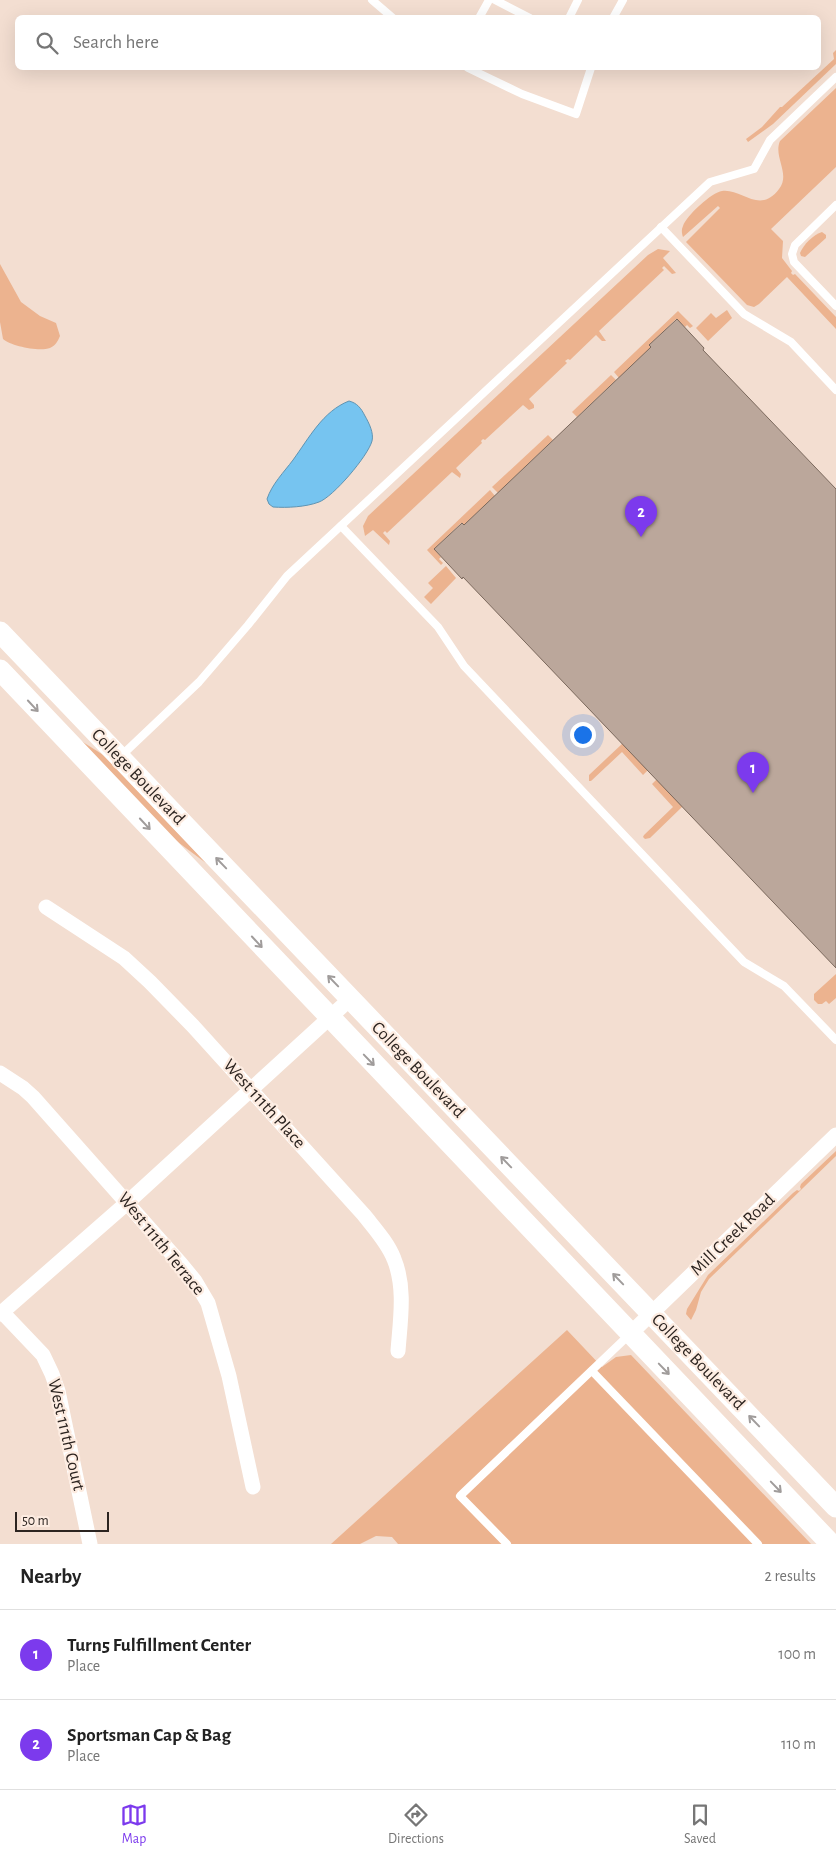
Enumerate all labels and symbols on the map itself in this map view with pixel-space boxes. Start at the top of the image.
pin: 2 [625,496,657,537]
one-way arrow [27,699,39,711]
your location [570,722,596,748]
street label: College Boulevard [88,726,188,828]
pin: 1 [737,752,769,793]
one-way arrow [139,817,151,830]
one-way arrow [215,857,227,870]
one-way arrow [251,935,263,948]
one-way arrow [327,975,339,987]
street label: College Boulevard [368,1019,468,1121]
one-way arrow [363,1053,375,1066]
street label: West 111th Place [220,1056,308,1152]
one-way arrow [500,1155,512,1168]
street label: West 111th Terrace [114,1189,208,1299]
street label: Mill Creek Road [688,1191,778,1279]
one-way arrow [612,1273,624,1285]
street label: College Boulevard [648,1311,748,1413]
one-way arrow [658,1363,670,1376]
street label: West 111th Court [44,1377,88,1493]
one-way arrow [748,1414,760,1427]
one-way arrow [770,1481,782,1493]
scale bar [15,1509,109,1532]

